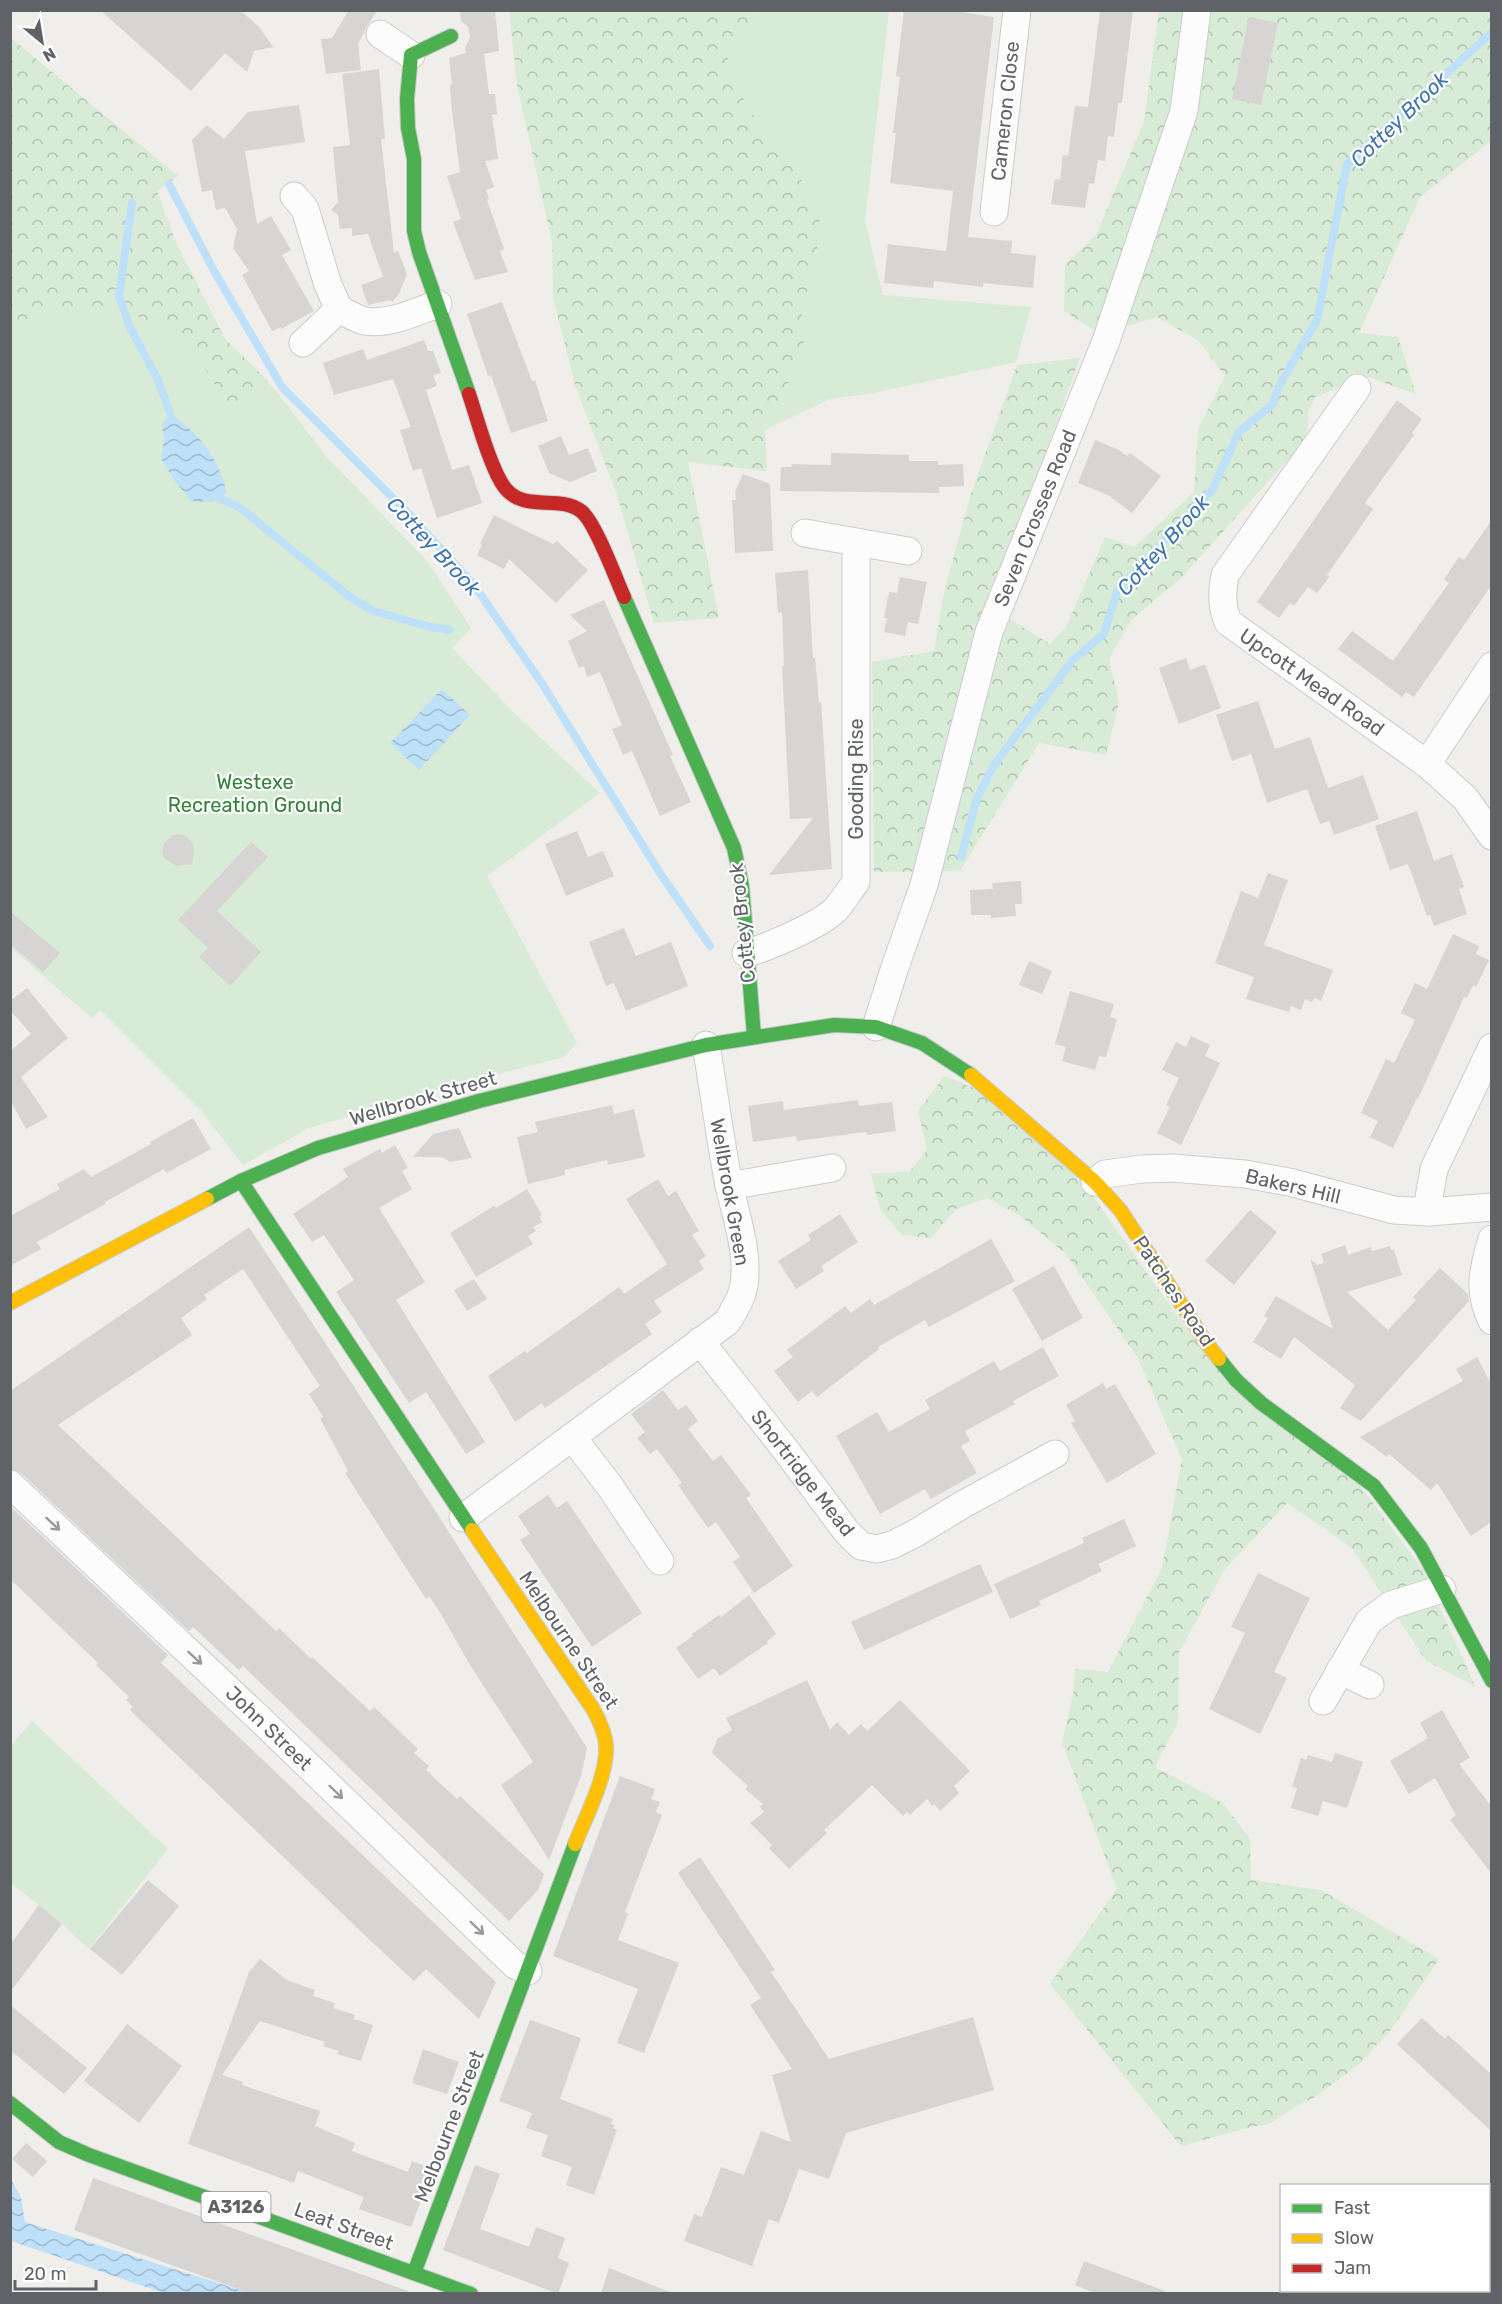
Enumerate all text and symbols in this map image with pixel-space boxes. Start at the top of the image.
north arrow [12,12,72,72]
street label: Cameron Close [986,40,1024,182]
text: N [40,43,59,66]
water label: Cottey Brook [1345,65,1454,172]
street label: Seven Crosses Road [989,426,1081,610]
water label: Cottey Brook [1111,489,1215,600]
water label: Cottey Brook [382,491,487,602]
street label: Upcott Mead Road [1235,623,1389,741]
street label: Gooding Rise [844,718,868,840]
park label: Westexe Recreation Ground [168,770,342,817]
street label: Cottey Brook [724,861,760,984]
street label: Wellbrook Street [347,1066,499,1130]
street label: Wellbrook Green [705,1116,755,1268]
street label: Bakers Hill [1243,1163,1343,1209]
street label: Patches Road [1128,1231,1220,1351]
street label: Shortridge Mead [746,1405,860,1541]
one-way arrow [45,1517,60,1531]
street label: Melbourne Street [514,1567,624,1714]
one-way arrow [187,1651,202,1665]
street label: John Street [221,1681,317,1775]
one-way arrow [329,1785,344,1800]
one-way arrow [469,1920,484,1935]
street label: Melbourne Street [409,2046,489,2205]
legend [1280,2184,1490,2292]
road number: A3126 [202,2192,270,2222]
street label: Leat Street [291,2197,397,2255]
text: Fast [1334,2197,1370,2219]
text: Slow [1334,2227,1374,2249]
scale bar [15,2253,96,2291]
text: Jam [1334,2257,1371,2279]
text: 20 m [24,2263,66,2285]

